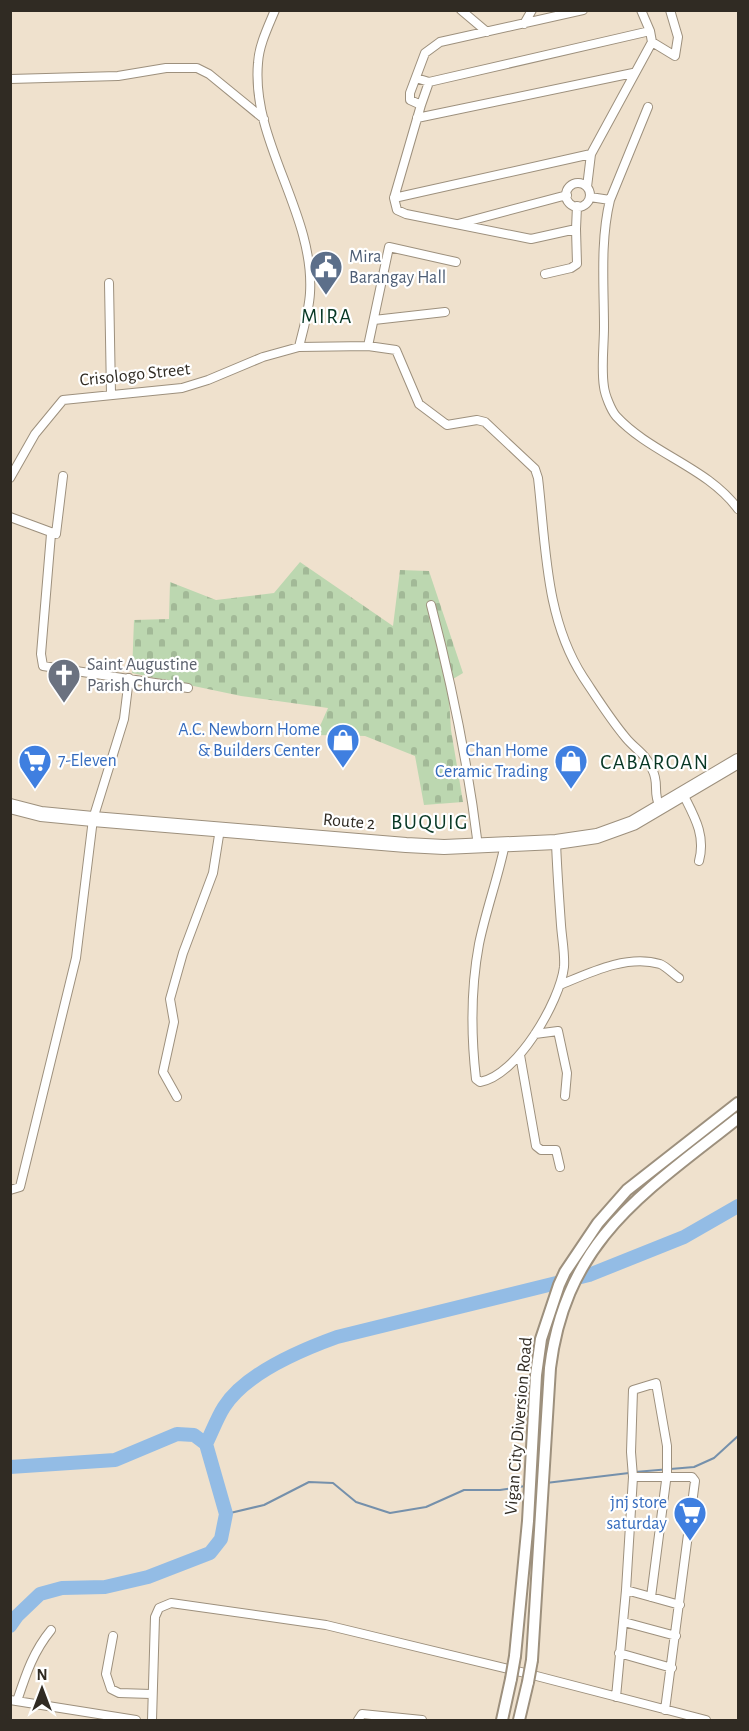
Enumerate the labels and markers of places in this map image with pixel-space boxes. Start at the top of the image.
place label: Mira Barangay Hall [349,248,446,287]
public building icon: Mira Barangay Hall [308,249,344,296]
place label: Saint Augustine Parish Church [87,656,197,695]
church icon: Saint Augustine Parish Church [46,657,82,704]
place label: A.C. Newborn Home & Builders Center [178,721,320,760]
shop icon: A.C. Newborn Home & Builders Center [325,722,361,769]
place label: Chan Home Ceramic Trading [435,742,548,781]
supermarket icon: 7-Eleven [17,743,53,790]
shop icon: Chan Home Ceramic Trading [553,743,589,790]
place label: 7-Eleven [58,752,117,770]
place label: jnj store saturday [606,1494,667,1533]
supermarket icon: jnj store saturday [672,1495,708,1542]

